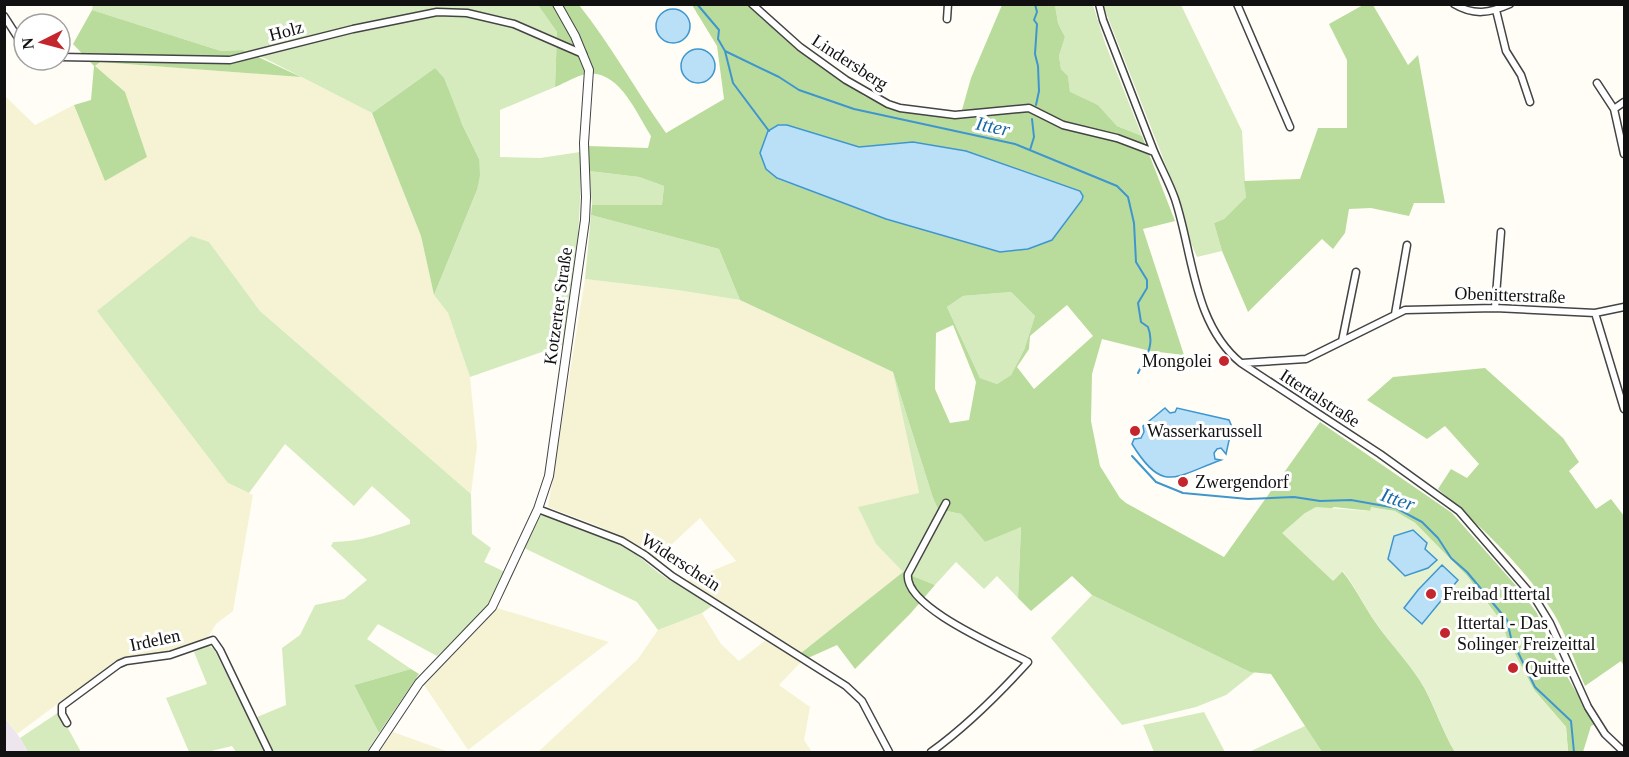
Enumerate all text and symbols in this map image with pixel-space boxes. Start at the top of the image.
north arrow [12,12,72,72]
street label: Holz [267,17,305,45]
street label: Lindersberg [808,30,892,94]
text: N [18,36,37,50]
water label: Itter [973,111,1012,140]
street label: Kotzerter Straße [540,246,576,366]
street label: Obenitterstraße [1454,283,1566,307]
place label: Mongolei [1142,351,1212,371]
marker: Mongolei [1217,354,1231,368]
street label: Ittertalstraße [1276,365,1364,431]
place label: Wasserkarussell [1147,421,1263,441]
marker: Wasserkarussell [1128,424,1142,438]
place label: Zwergendorf [1195,472,1289,492]
marker: Zwergendorf [1176,475,1190,489]
water label: Itter [1377,483,1418,515]
street label: Widerschein [638,529,724,595]
place label: Freibad Ittertal [1443,584,1550,604]
marker: Freibad Ittertal [1424,587,1438,601]
place label: Ittertal - Das Solinger Freizeittal [1457,613,1595,654]
street label: Irdelen [128,625,182,655]
marker: Ittertal - Das Solinger Freizeittal [1438,626,1452,640]
place label: Quitte [1525,658,1570,678]
marker: Quitte [1506,661,1520,675]

